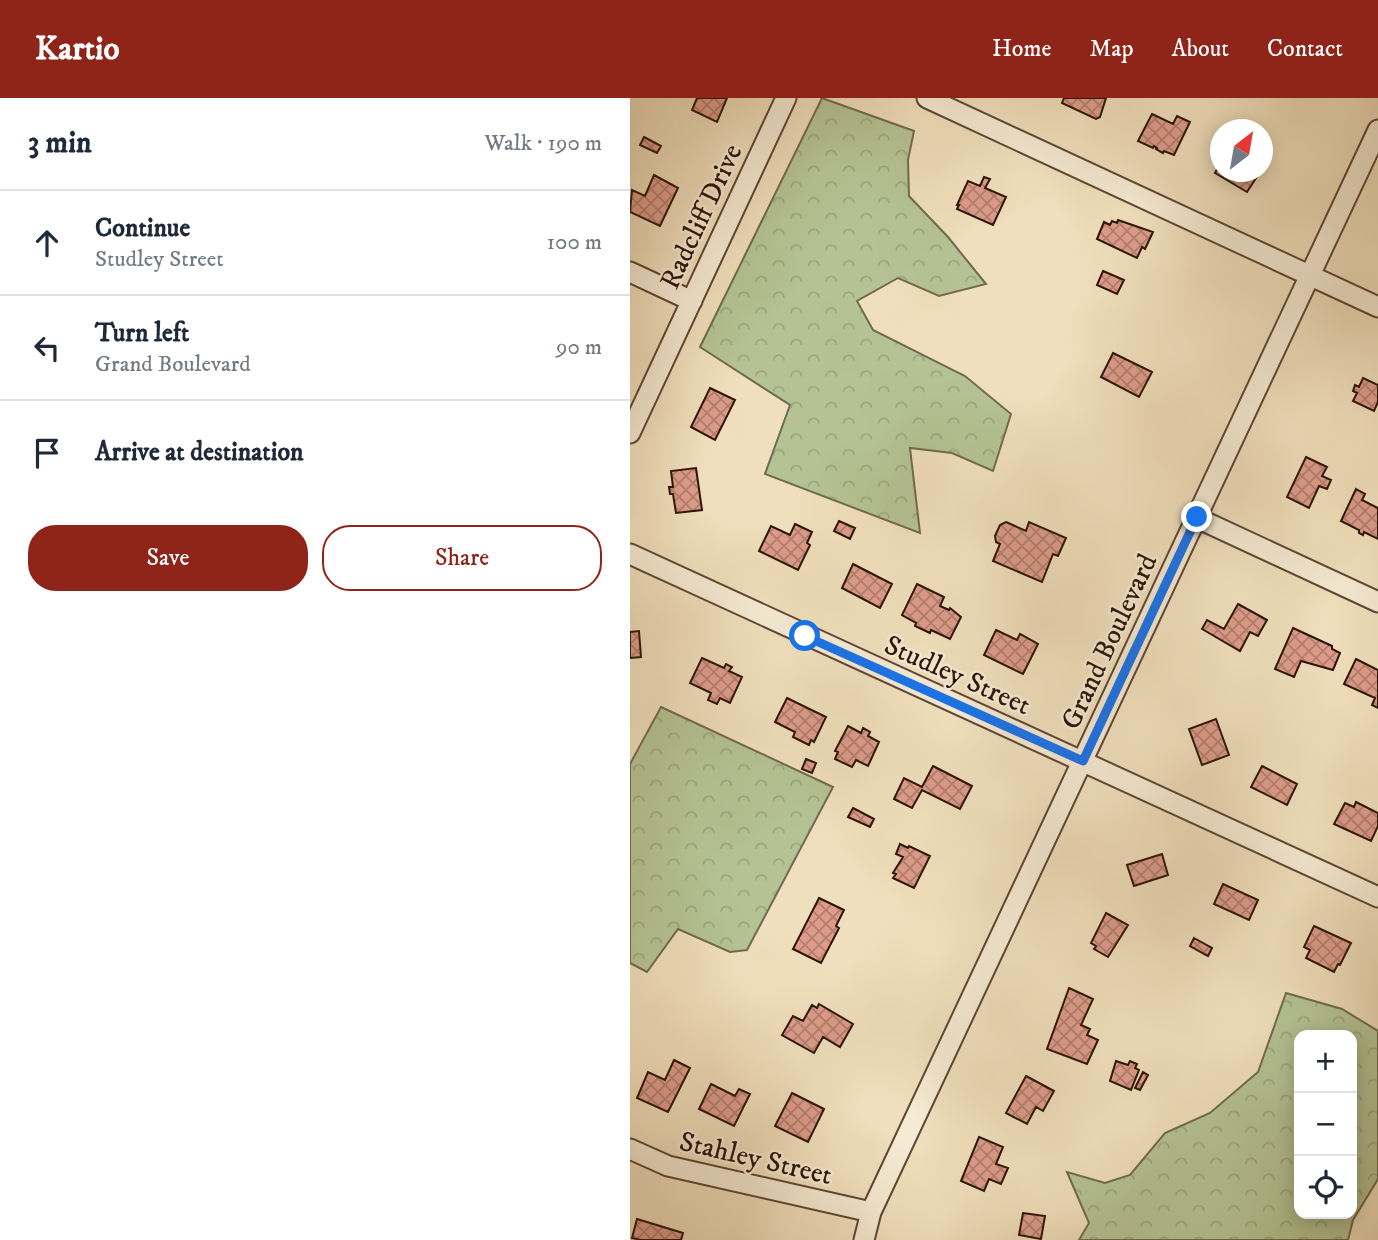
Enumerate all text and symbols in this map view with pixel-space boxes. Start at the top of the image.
text: Kartio [35,29,120,70]
text: Home [992,34,1051,64]
text: Map [1089,34,1134,64]
text: About [1172,34,1229,64]
text: Contact [1267,34,1343,64]
north arrow [1210,119,1273,182]
text: 3 min [28,125,92,162]
text: Walk · 190 m [484,129,602,158]
street label: Radcliff Drive [653,138,750,295]
text: Continue [95,212,190,245]
icon: ahead [28,224,66,262]
text: 100 m [547,228,602,257]
text: Studley Street [95,245,224,274]
text: Turn left [95,317,189,350]
icon: left [28,329,66,367]
text: 90 m [556,333,602,362]
text: Grand Boulevard [95,350,251,379]
icon: arrive [28,434,66,472]
text: Arrive at destination [95,436,304,469]
route end [1181,501,1212,532]
button: Save [28,525,308,591]
button: Share [322,525,602,591]
street label: Grand Boulevard [1053,548,1165,735]
route start [789,620,820,651]
street label: Studley Street [879,628,1036,723]
map controls [1294,1030,1357,1219]
button: + [1294,1030,1357,1093]
button: − [1294,1093,1357,1156]
street label: Stahley Street [676,1124,835,1193]
button: locate [1294,1156,1357,1219]

